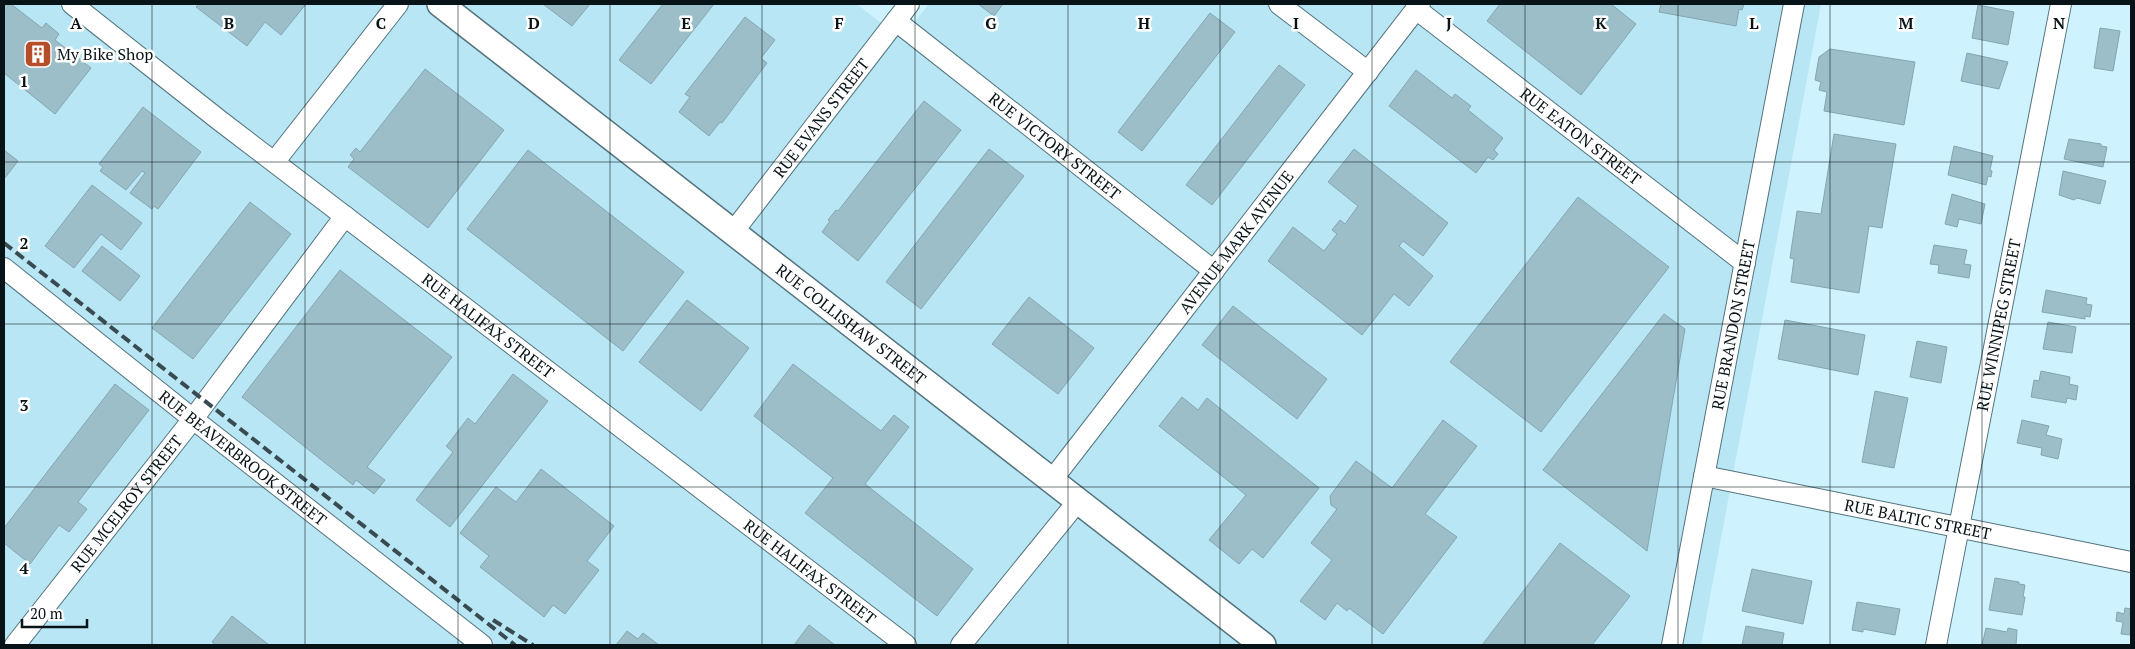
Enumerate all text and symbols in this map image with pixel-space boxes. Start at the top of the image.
text: A [70,12,82,34]
text: B [224,12,234,34]
text: C [376,12,386,34]
text: D [528,12,540,34]
text: E [681,12,691,34]
text: F [834,12,844,34]
text: G [985,12,997,34]
text: H [1138,12,1150,34]
text: I [1293,12,1299,34]
text: J [1446,12,1452,34]
text: K [1595,12,1607,34]
text: L [1749,12,1759,34]
text: M [1899,12,1914,34]
text: N [2053,12,2065,34]
building icon: My Bike Shop [23,39,53,69]
place label: My Bike Shop [57,43,153,65]
street label: RUE EVANS STREET [768,54,874,182]
text: 1 [19,70,29,92]
street label: RUE EATON STREET [1516,82,1646,190]
street label: RUE VICTORY STREET [984,87,1125,205]
street label: AVENUE MARK AVENUE [1174,166,1298,318]
text: 2 [19,232,29,254]
street label: RUE WINNIPEG STREET [1971,237,2026,413]
street label: RUE BRANDON STREET [1706,238,1760,412]
street label: RUE COLLISHAW STREET [771,259,931,390]
street label: RUE HALIFAX STREET [417,268,559,383]
street label: RUE BEAVERBROOK STREET [154,385,331,531]
text: 3 [19,394,29,416]
street label: RUE MCELROY STREET [66,430,187,577]
street label: RUE BALTIC STREET [1842,494,1993,545]
street label: RUE HALIFAX STREET [739,514,881,629]
text: 4 [19,557,29,579]
scale bar [22,596,88,628]
text: 20 m [30,603,63,623]

